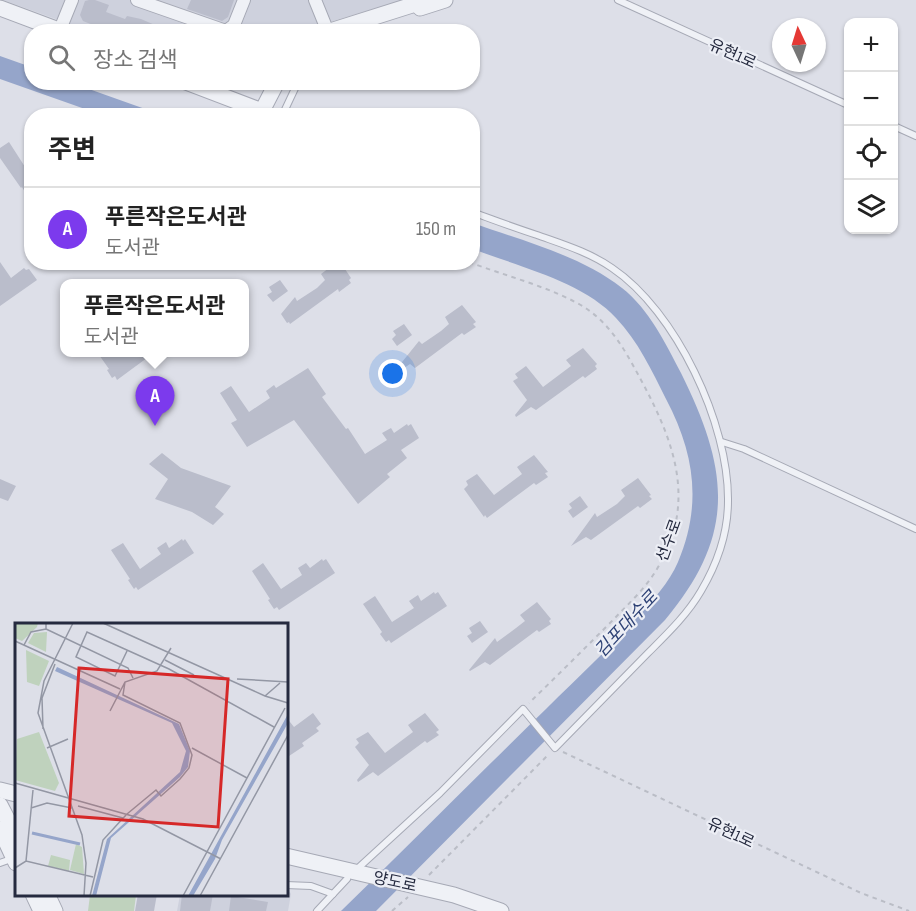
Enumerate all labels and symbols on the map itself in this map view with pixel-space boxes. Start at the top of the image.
north arrow [772,18,826,72]
street label: 유현1로 [706,36,759,73]
your location [378,359,407,388]
pin: A [136,376,174,426]
street label: 선수로 [653,516,686,565]
water label: 김포대수로 [590,586,663,662]
inset map [15,623,288,896]
street label: 유현1로 [704,814,757,853]
street label: 양도로 [371,869,419,896]

